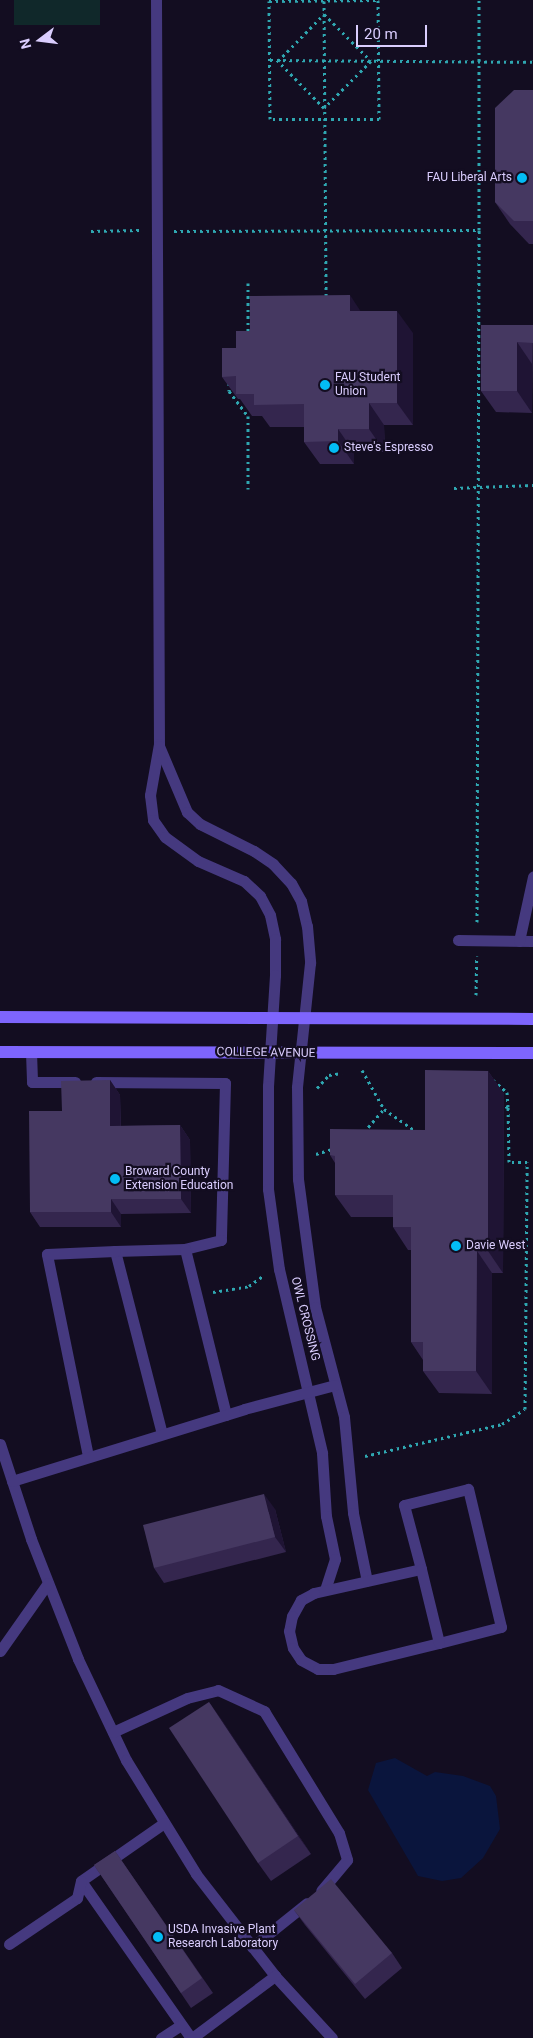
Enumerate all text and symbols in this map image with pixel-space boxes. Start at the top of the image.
north arrow [15,15,65,65]
scale bar [358,15,429,47]
text: 20 m [364,25,398,43]
text: N [17,37,35,51]
place label: FAU Liberal Arts [427,171,512,185]
marker: FAU Liberal Arts [516,172,528,184]
place label: FAU Student Union [335,371,400,399]
marker: FAU Student Union [319,379,331,391]
place label: Steve's Espresso [344,441,433,455]
marker: Steve's Espresso [328,442,340,454]
street label: COLLEGE AVENUE [217,1045,315,1061]
place label: Broward County Extension Education [125,1165,233,1193]
marker: Broward County Extension Education [109,1173,121,1185]
place label: Davie West [466,1239,525,1253]
marker: Davie West [450,1240,462,1252]
street label: OWL CROSSING [288,1276,322,1362]
place label: USDA Invasive Plant Research Laboratory [168,1923,278,1951]
marker: USDA Invasive Plant Research Laboratory [152,1931,164,1943]

